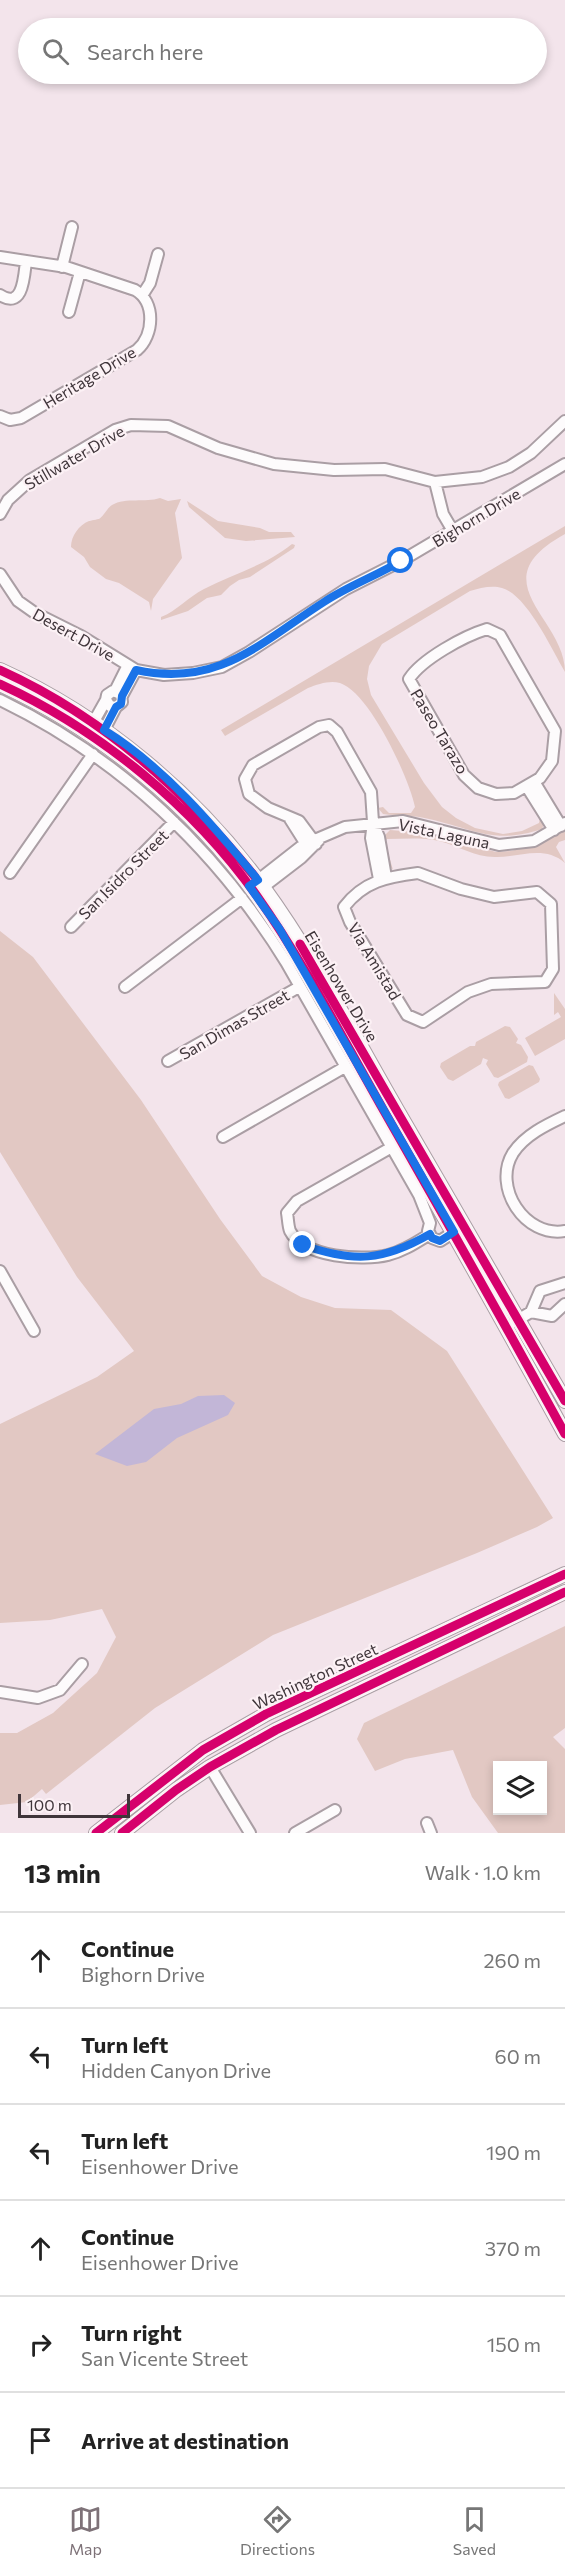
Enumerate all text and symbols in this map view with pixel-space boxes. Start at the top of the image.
search box [18,18,547,84]
icon: search [39,35,72,68]
text: Search here [87,38,203,65]
street label: Heritage Drive [39,342,139,412]
street label: Stillwater Drive [21,421,127,493]
street label: Bighorn Drive [429,483,523,551]
route start [387,547,413,573]
street label: Desert Drive [30,604,118,664]
street label: Paseo Tarazo [407,685,473,777]
street label: Vista Laguna [397,814,491,852]
street label: San Isidro Street [74,825,172,923]
street label: Via Amistad [344,919,406,1003]
street label: Eisenhower Drive [301,927,383,1045]
street label: San Dimas Street [176,985,293,1063]
route end [289,1231,315,1257]
street label: Washington Street [249,1639,381,1713]
map controls [493,1761,547,1815]
button: layers [493,1761,547,1815]
scale bar [18,1791,130,1818]
text: 100 m [27,1795,72,1814]
text: 13 min [24,1857,101,1888]
text: Walk · 1.0 km [425,1860,541,1884]
text: Continue [81,1935,174,1962]
icon: ahead [24,1944,57,1977]
text: 260 m [483,1948,541,1972]
text: Bighorn Drive [81,1962,205,1986]
text: Turn left [81,2031,168,2058]
icon: left [24,2040,57,2073]
text: 60 m [495,2044,541,2068]
text: Hidden Canyon Drive [81,2058,271,2082]
text: Turn left [81,2127,168,2154]
icon: left [24,2136,57,2169]
text: 190 m [486,2140,541,2164]
text: Eisenhower Drive [81,2154,239,2178]
text: Continue [81,2223,174,2250]
icon: ahead [24,2232,57,2265]
text: 370 m [485,2236,541,2260]
text: Eisenhower Drive [81,2250,239,2274]
text: Turn right [81,2319,182,2346]
icon: right [24,2328,57,2361]
text: 150 m [487,2332,541,2356]
text: San Vicente Street [81,2346,248,2370]
icon: arrive [24,2424,57,2457]
text: Arrive at destination [81,2427,289,2454]
tab: Map [69,2503,102,2558]
tab: Directions [240,2503,315,2558]
tab: Saved [453,2503,496,2558]

